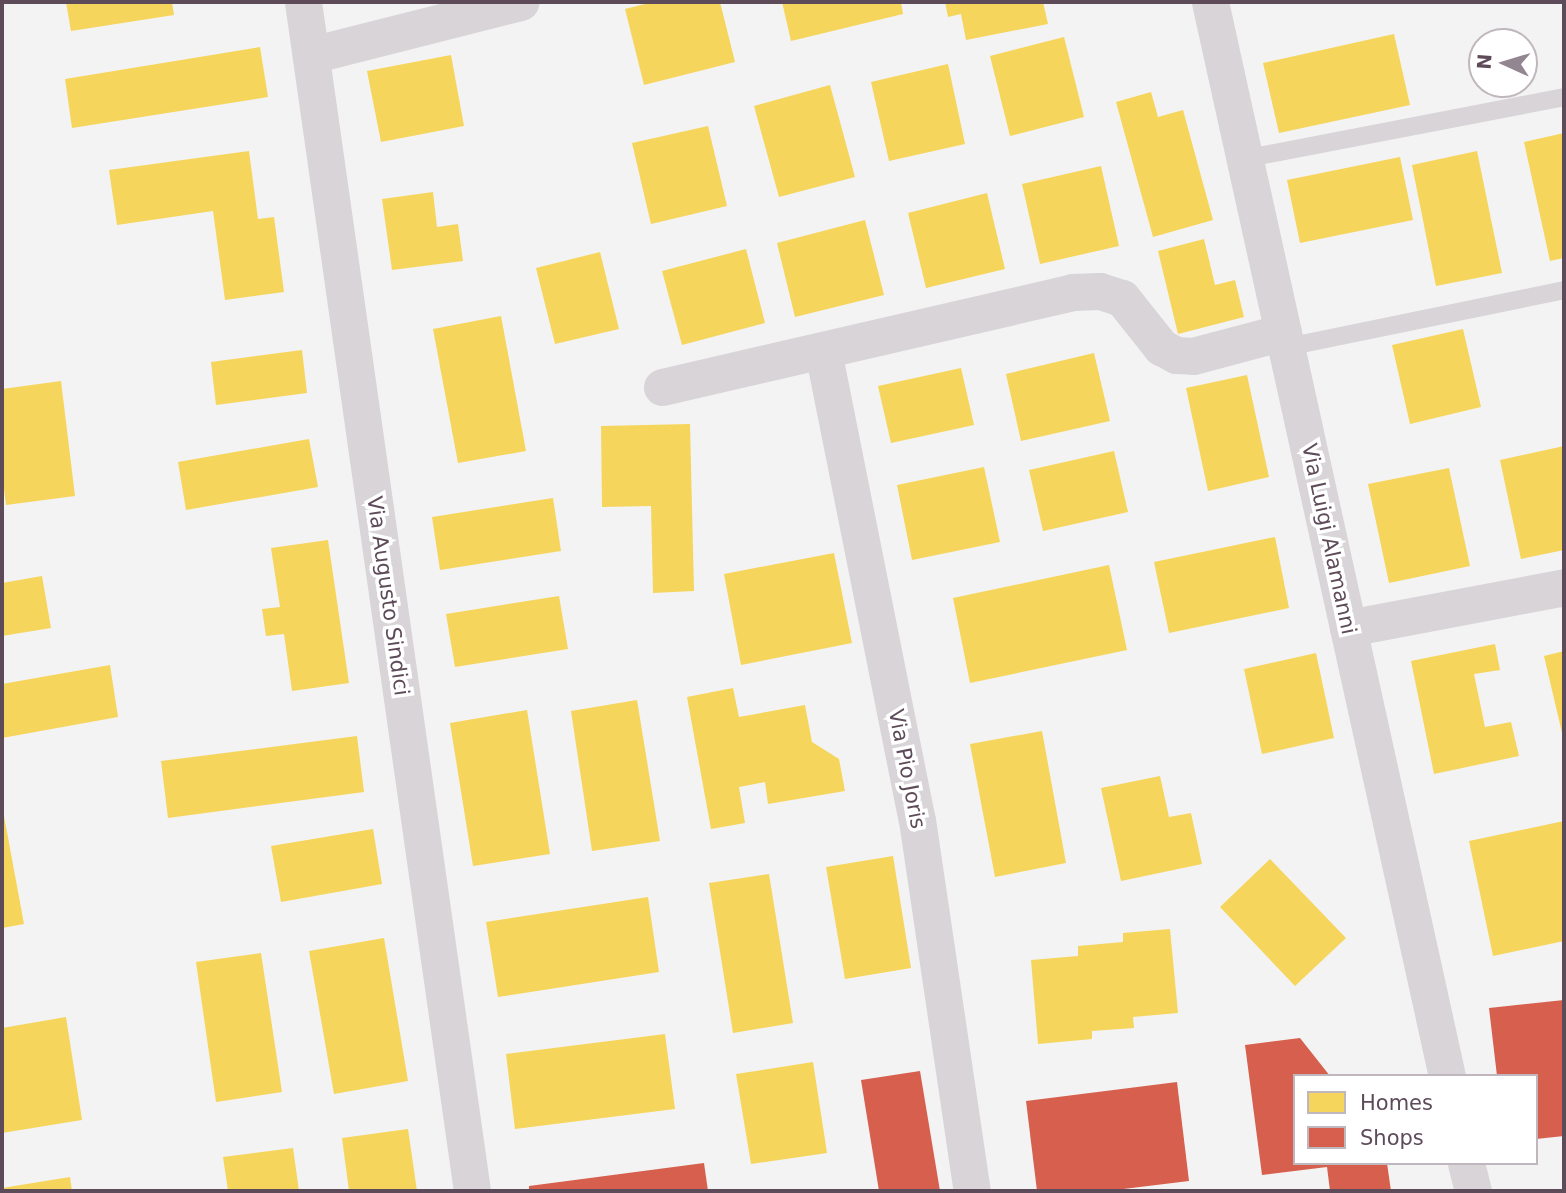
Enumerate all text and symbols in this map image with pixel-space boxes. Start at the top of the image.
north arrow [1468,28,1538,98]
text: N [1473,53,1496,70]
street label: Via Luigi Alamanni [1296,441,1362,637]
street label: Via Augusto Sindici [362,495,414,697]
street label: Via Pio Joris [883,707,931,831]
legend [1293,1074,1538,1165]
text: Homes [1360,1091,1433,1115]
text: Shops [1360,1126,1424,1150]

